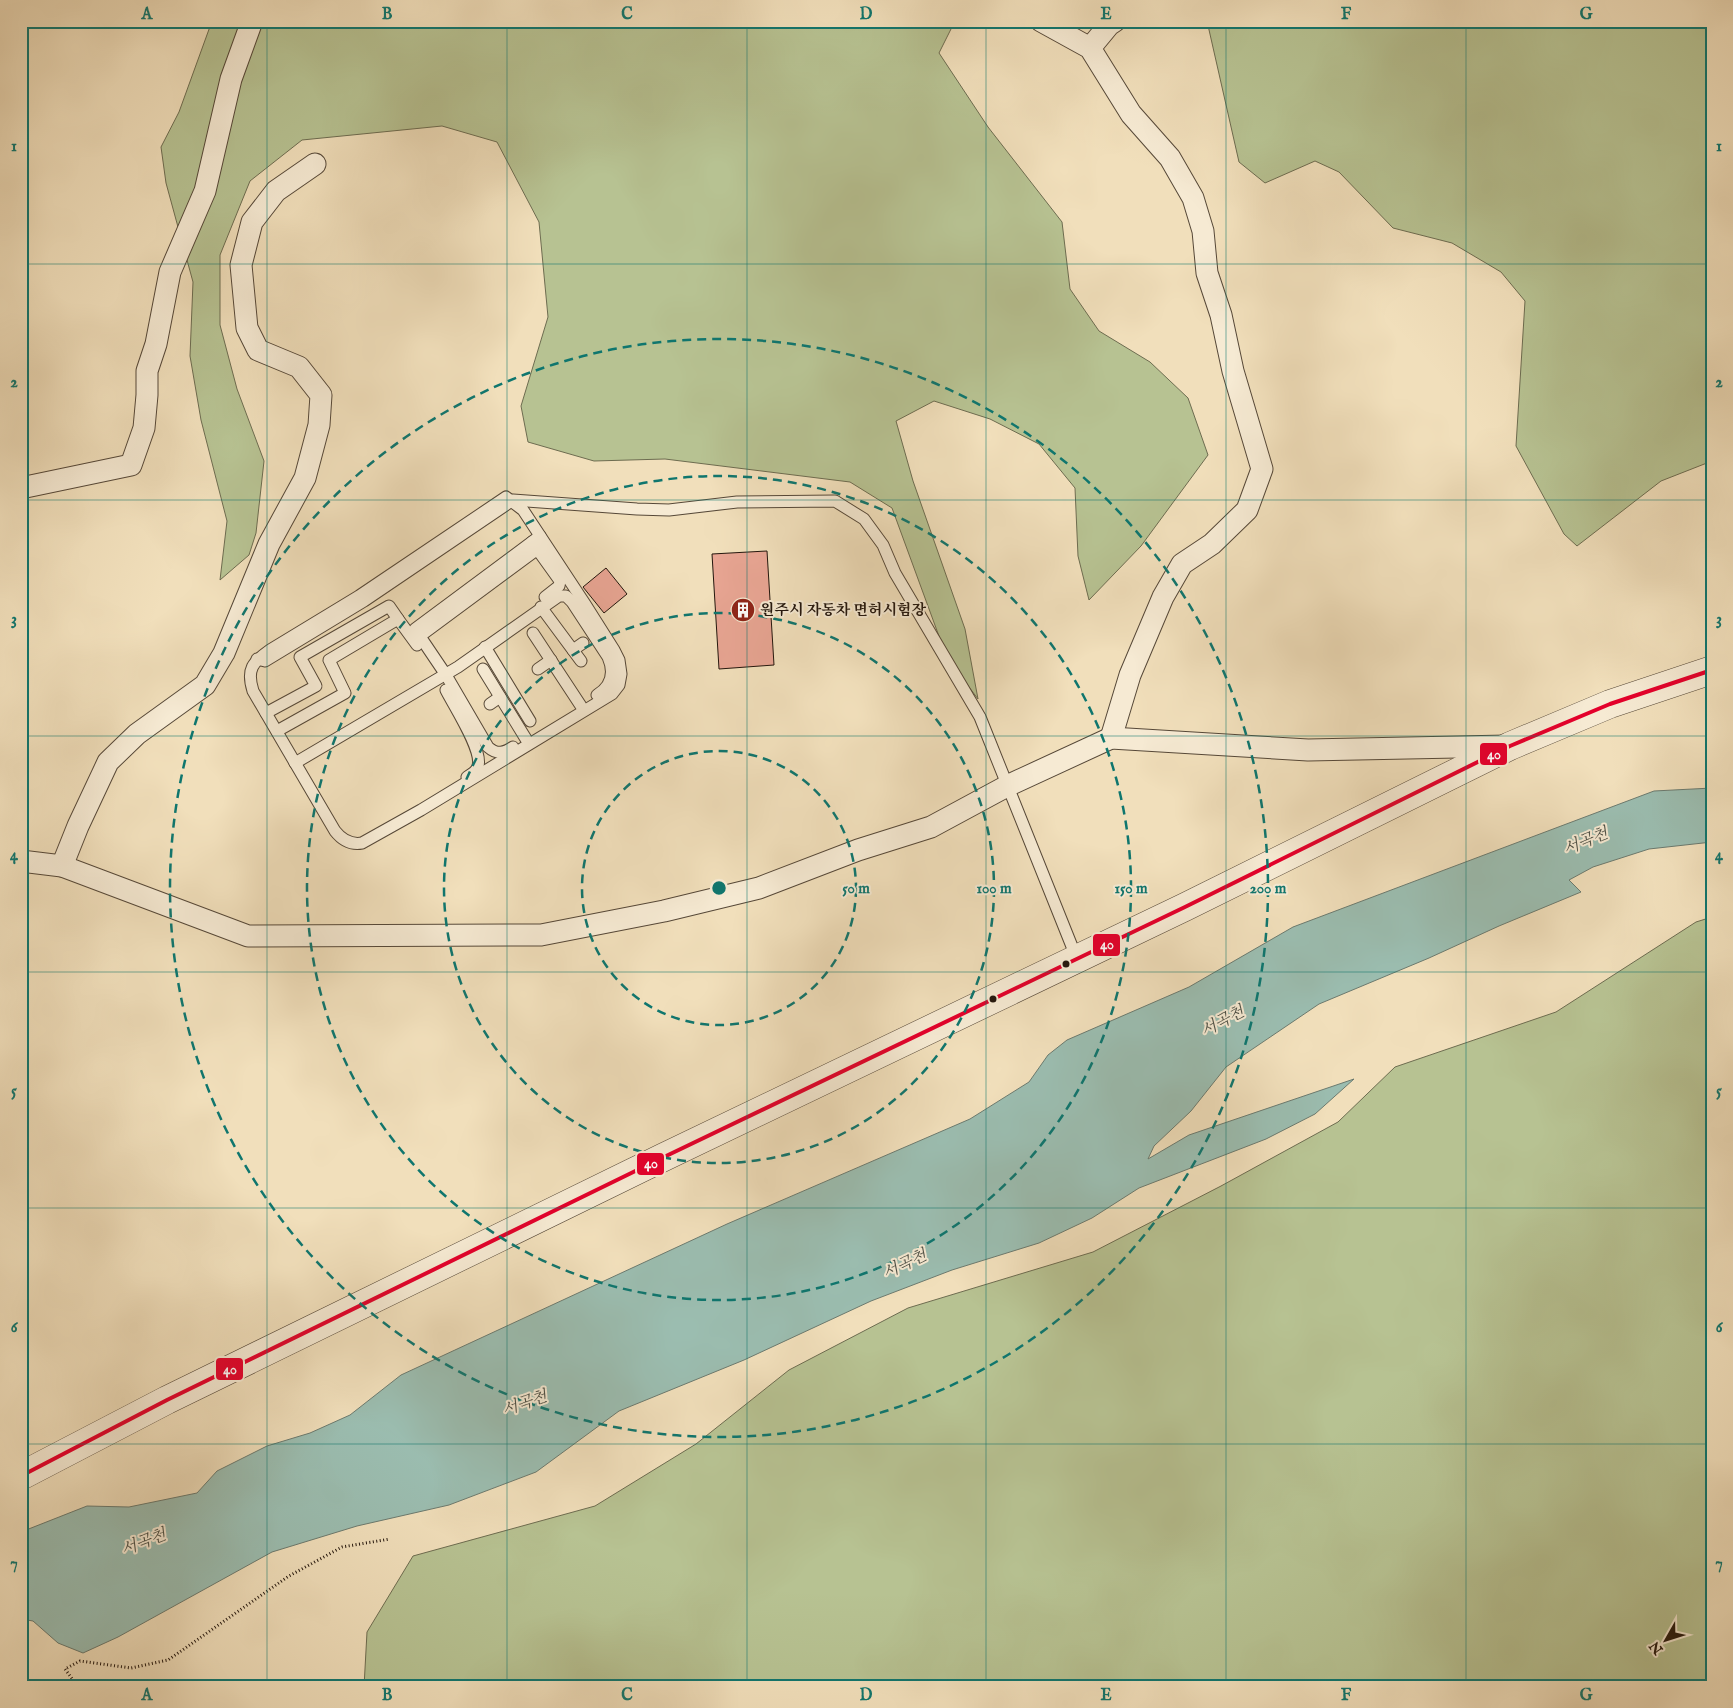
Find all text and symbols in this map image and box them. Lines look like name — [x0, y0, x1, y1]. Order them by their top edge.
text: A — [141, 5, 154, 25]
text: B — [382, 5, 393, 25]
text: C — [621, 5, 633, 25]
text: D — [860, 5, 873, 25]
text: E — [1100, 5, 1112, 25]
text: F — [1341, 5, 1352, 25]
text: G — [1580, 5, 1593, 25]
text: 1 — [11, 137, 17, 157]
text: 1 — [1716, 137, 1722, 157]
text: 2 — [10, 373, 18, 393]
text: 2 — [1715, 373, 1723, 393]
building icon: 원주시 자동차 면허시험장 — [730, 597, 756, 623]
place label: 원주시 자동차 면허시험장 — [760, 601, 926, 620]
text: 3 — [11, 610, 17, 630]
text: 3 — [1716, 610, 1722, 630]
line badge: 40 — [1479, 742, 1508, 766]
text: 40 — [1487, 746, 1501, 764]
water label: 서곡천 — [1561, 823, 1613, 860]
text: 4 — [10, 846, 19, 866]
text: 4 — [1715, 846, 1724, 866]
centre of rings — [710, 879, 728, 897]
text: 50 m — [842, 879, 870, 898]
text: 100 m — [976, 879, 1012, 898]
text: 150 m — [1114, 879, 1148, 898]
text: 200 m — [1250, 879, 1287, 898]
line badge: 40 — [1092, 933, 1121, 957]
text: 40 — [1100, 936, 1114, 954]
unlabelled marker — [1061, 959, 1071, 969]
unlabelled marker — [988, 994, 998, 1004]
water label: 서곡천 — [1198, 1002, 1250, 1042]
text: 5 — [11, 1082, 17, 1102]
text: 5 — [1716, 1082, 1722, 1102]
line badge: 40 — [636, 1152, 665, 1176]
text: 40 — [644, 1155, 658, 1173]
water label: 서곡천 — [880, 1245, 932, 1284]
text: 6 — [11, 1318, 19, 1338]
text: 6 — [1716, 1318, 1724, 1338]
line badge: 40 — [215, 1357, 244, 1381]
text: 40 — [223, 1361, 237, 1379]
water label: 서곡천 — [500, 1386, 552, 1421]
water label: 서곡천 — [119, 1525, 171, 1561]
text: 7 — [10, 1554, 18, 1574]
text: 7 — [1715, 1554, 1723, 1574]
north arrow — [1640, 1616, 1690, 1666]
text: N — [1646, 1637, 1668, 1659]
text: A — [141, 1686, 154, 1706]
text: B — [382, 1686, 393, 1706]
text: C — [621, 1686, 633, 1706]
text: D — [860, 1686, 873, 1706]
text: E — [1100, 1686, 1112, 1706]
text: F — [1341, 1686, 1352, 1706]
text: G — [1580, 1686, 1593, 1706]

